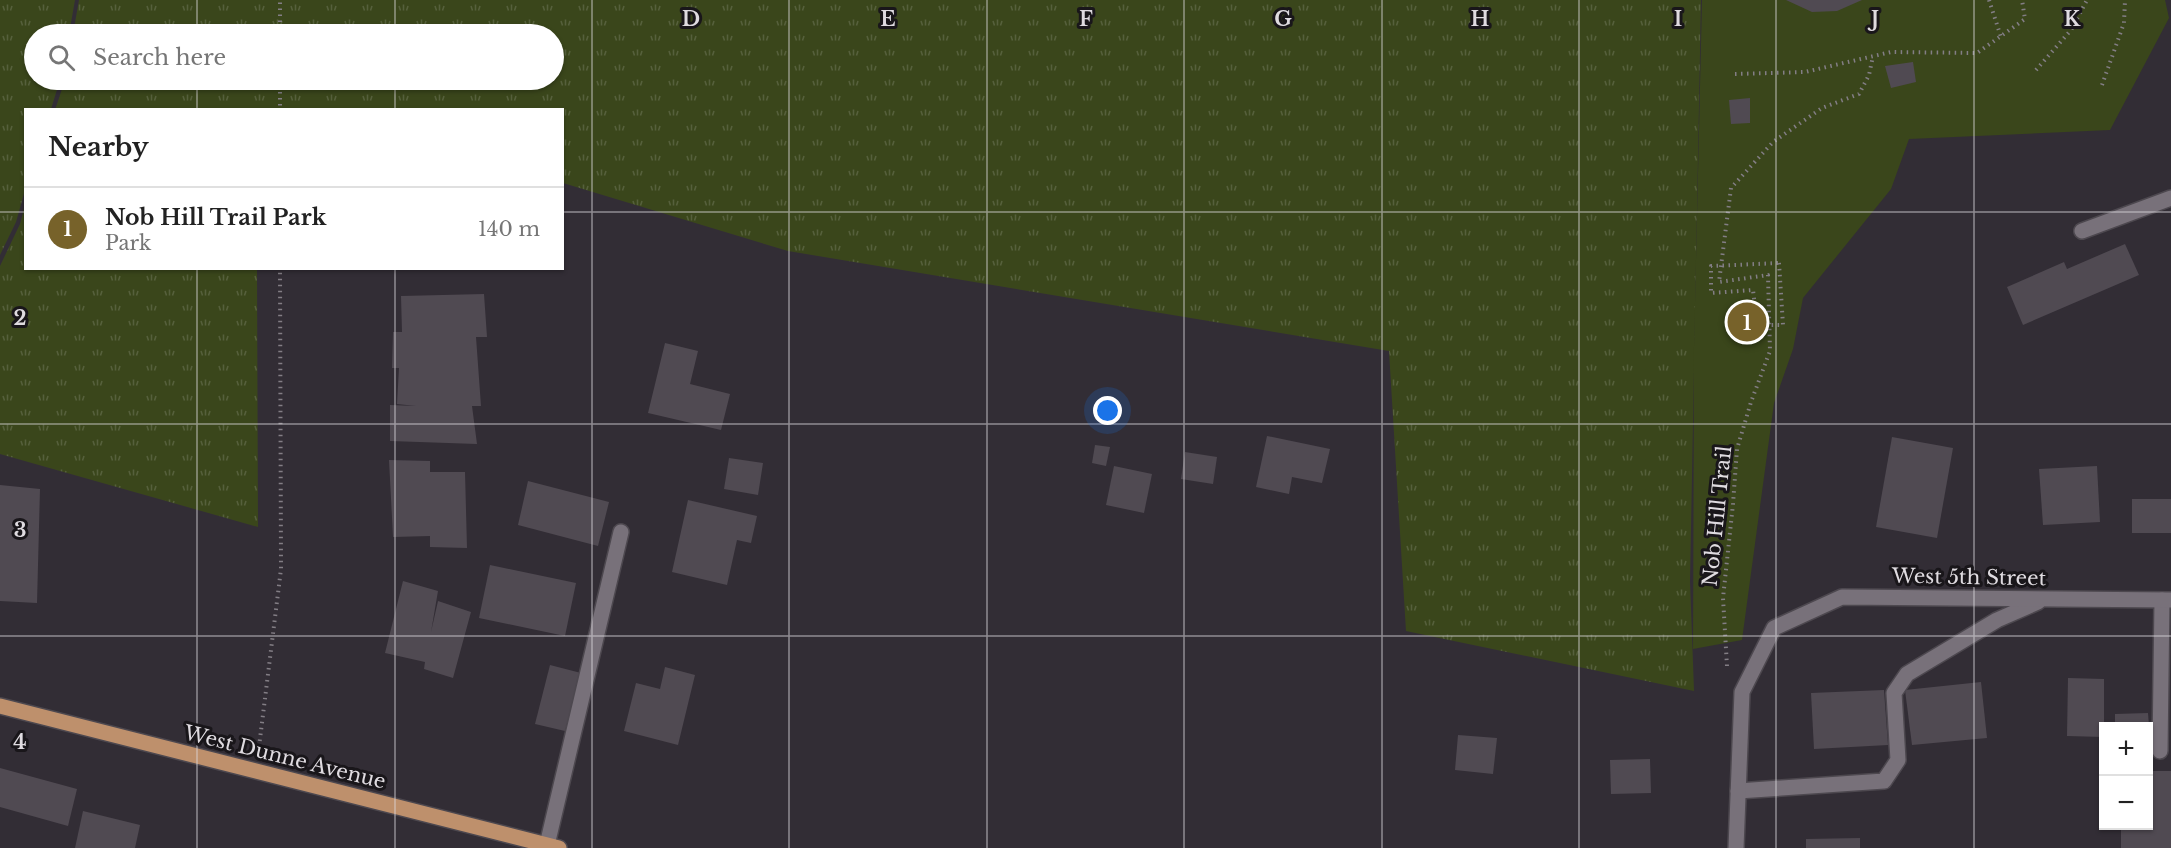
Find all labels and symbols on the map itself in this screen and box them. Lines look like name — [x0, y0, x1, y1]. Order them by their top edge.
text: D — [682, 7, 700, 31]
text: E — [880, 7, 896, 31]
text: F — [1079, 7, 1093, 31]
text: G — [1274, 7, 1292, 31]
text: H — [1471, 7, 1490, 31]
text: I — [1674, 7, 1682, 31]
text: J — [1867, 7, 1879, 31]
text: K — [2064, 7, 2081, 31]
pin: 1 — [1728, 300, 1766, 344]
text: 2 — [13, 306, 27, 330]
your location — [1093, 396, 1122, 425]
street label: Nob Hill Trail — [1698, 444, 1736, 588]
text: 3 — [14, 518, 26, 542]
street label: West 5th Street — [1891, 564, 2047, 590]
street label: West Dunne Avenue — [181, 720, 388, 794]
text: 4 — [13, 730, 27, 754]

